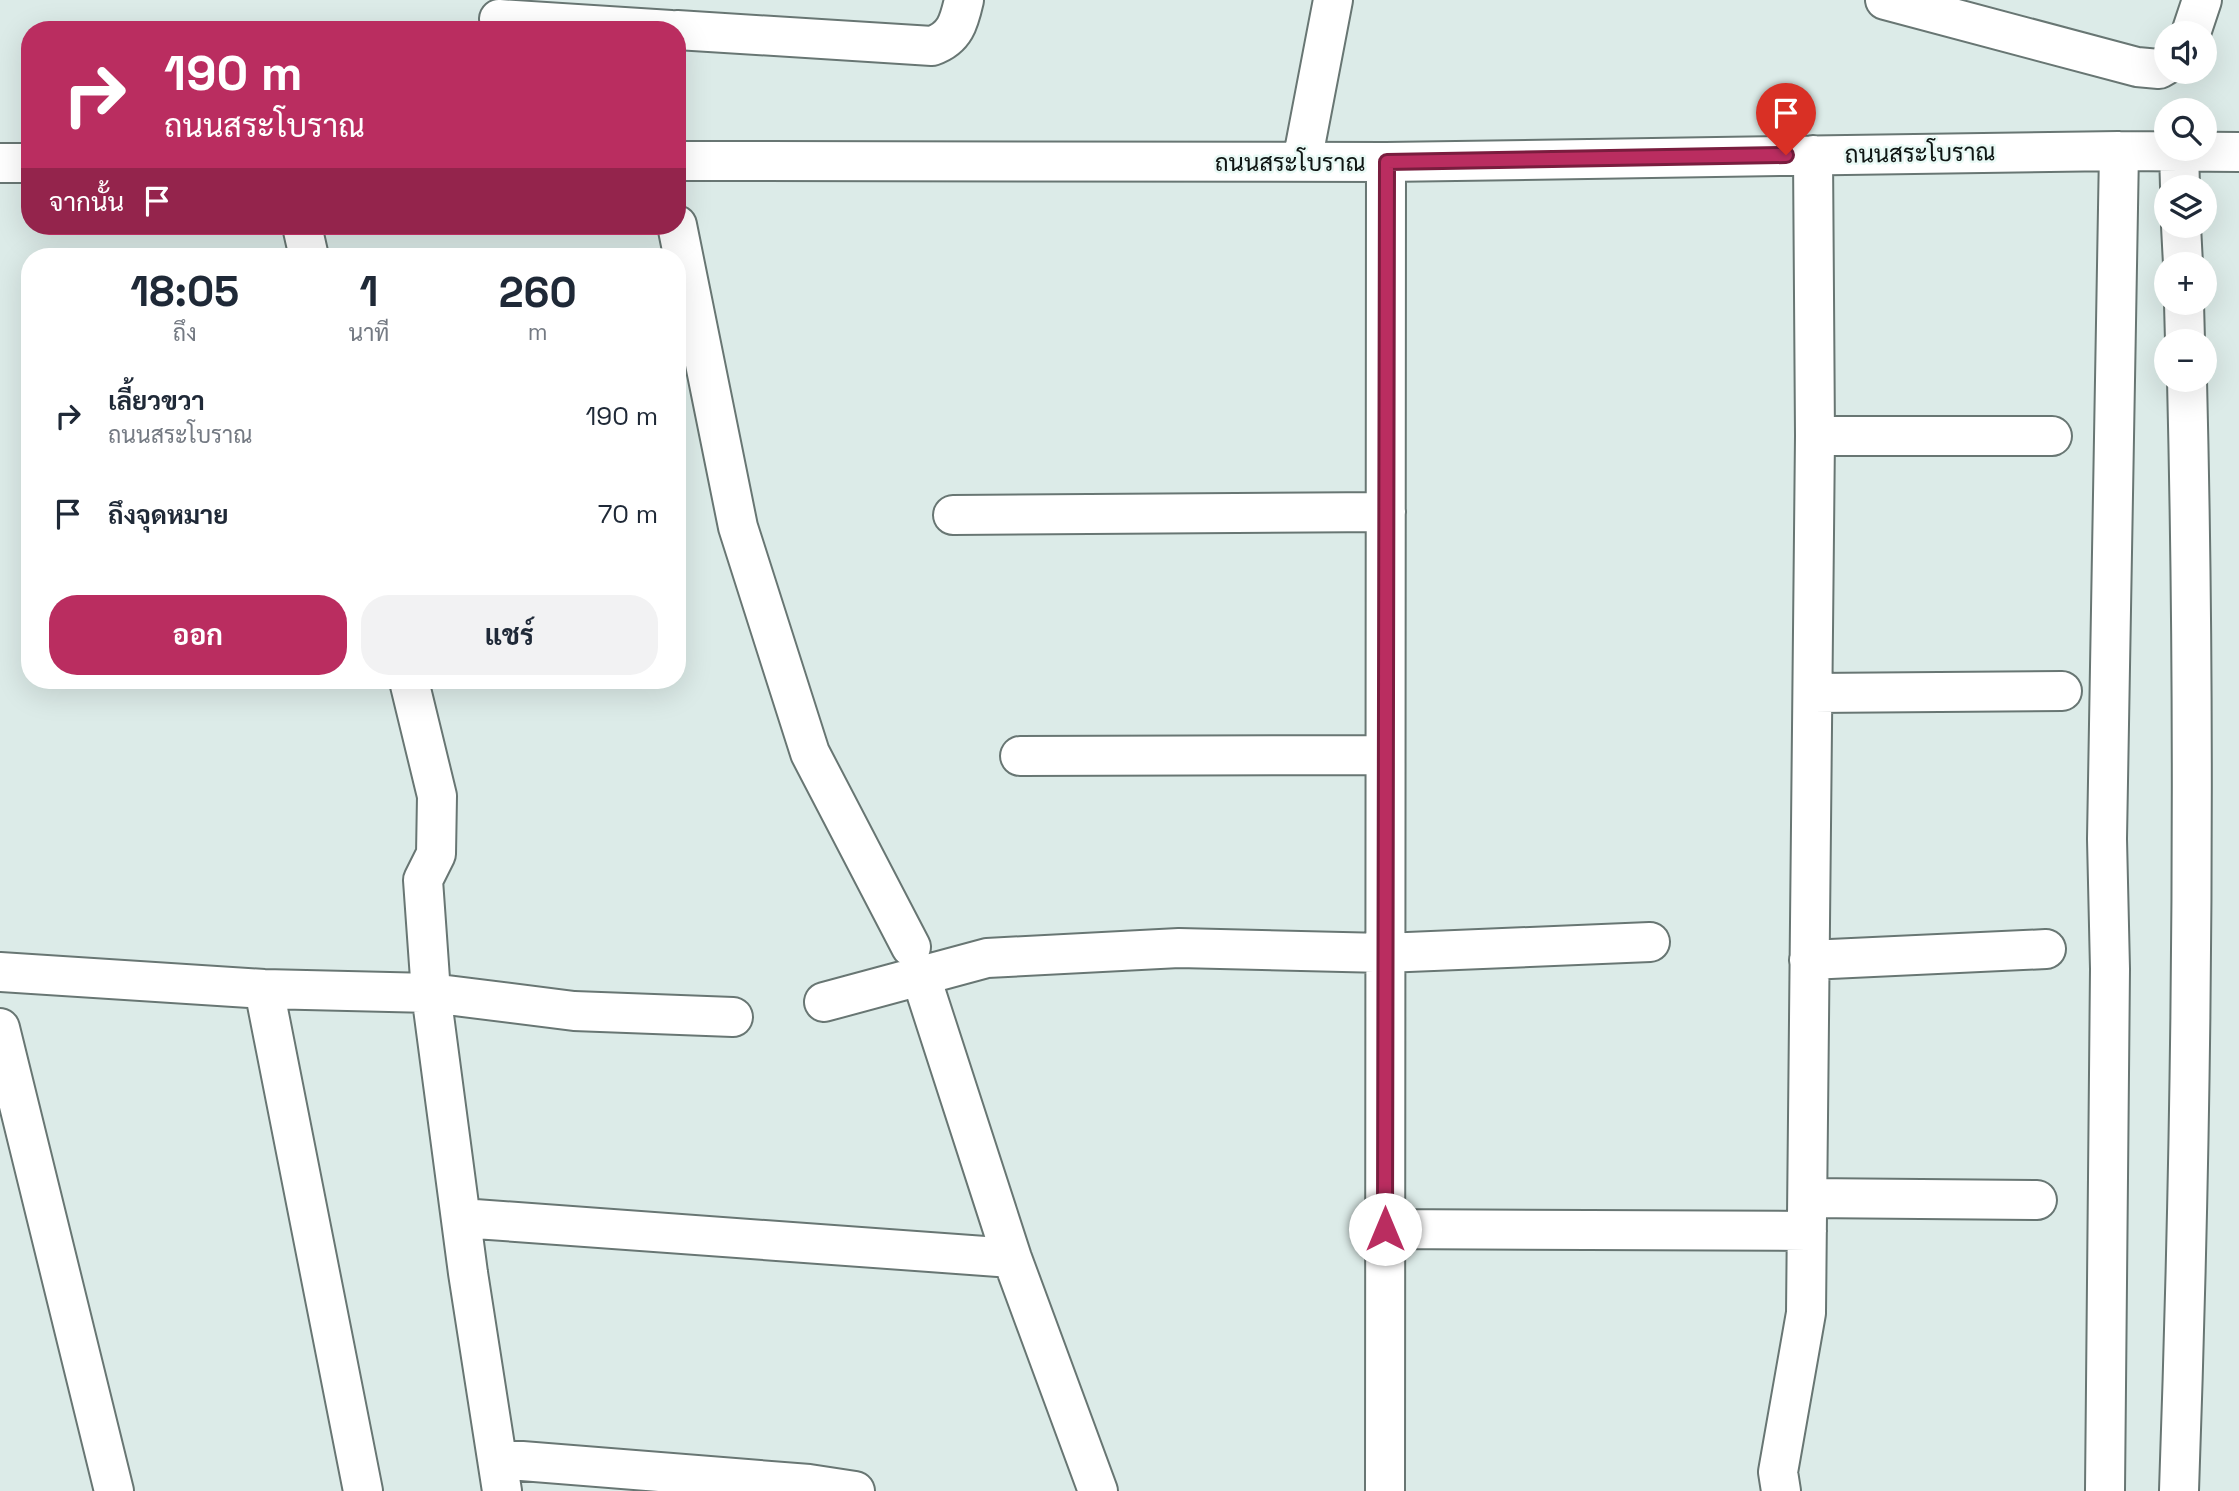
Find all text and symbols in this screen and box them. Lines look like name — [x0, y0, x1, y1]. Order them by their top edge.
map controls — [2154, 21, 2217, 392]
button: sound — [2154, 21, 2217, 84]
text: 190 m — [164, 42, 302, 104]
icon: right — [49, 49, 140, 140]
pin — [1756, 83, 1816, 155]
icon: arrive — [1767, 94, 1805, 132]
button: search — [2154, 98, 2217, 161]
text: ถนนสระโบราณ — [164, 106, 365, 146]
street label: ถนนสระโบราณ — [1844, 136, 1996, 170]
street label: ถนนสระโบราณ — [1215, 147, 1365, 178]
button: layers — [2154, 175, 2217, 238]
icon: arrive — [138, 182, 176, 220]
text: จากนั้น — [49, 185, 124, 219]
button: + — [2154, 252, 2217, 315]
text: 18:05 — [130, 265, 239, 318]
text: 1 — [360, 265, 378, 318]
text: 260 — [499, 266, 577, 319]
text: m — [528, 317, 548, 347]
text: ถึง — [173, 318, 197, 348]
text: นาที — [349, 318, 389, 348]
button: − — [2154, 329, 2217, 392]
text: เลี้ยวขวา — [108, 384, 205, 418]
icon: right — [49, 397, 87, 435]
text: 190 m — [586, 399, 658, 433]
text: ถนนสระโบราณ — [108, 420, 252, 450]
icon: arrive — [49, 495, 87, 533]
text: 70 m — [598, 497, 658, 531]
text: ถึงจุดหมาย — [108, 498, 229, 532]
button: ออก — [49, 595, 347, 675]
button: แชร์ — [361, 595, 658, 675]
position arrow — [1348, 1192, 1422, 1266]

